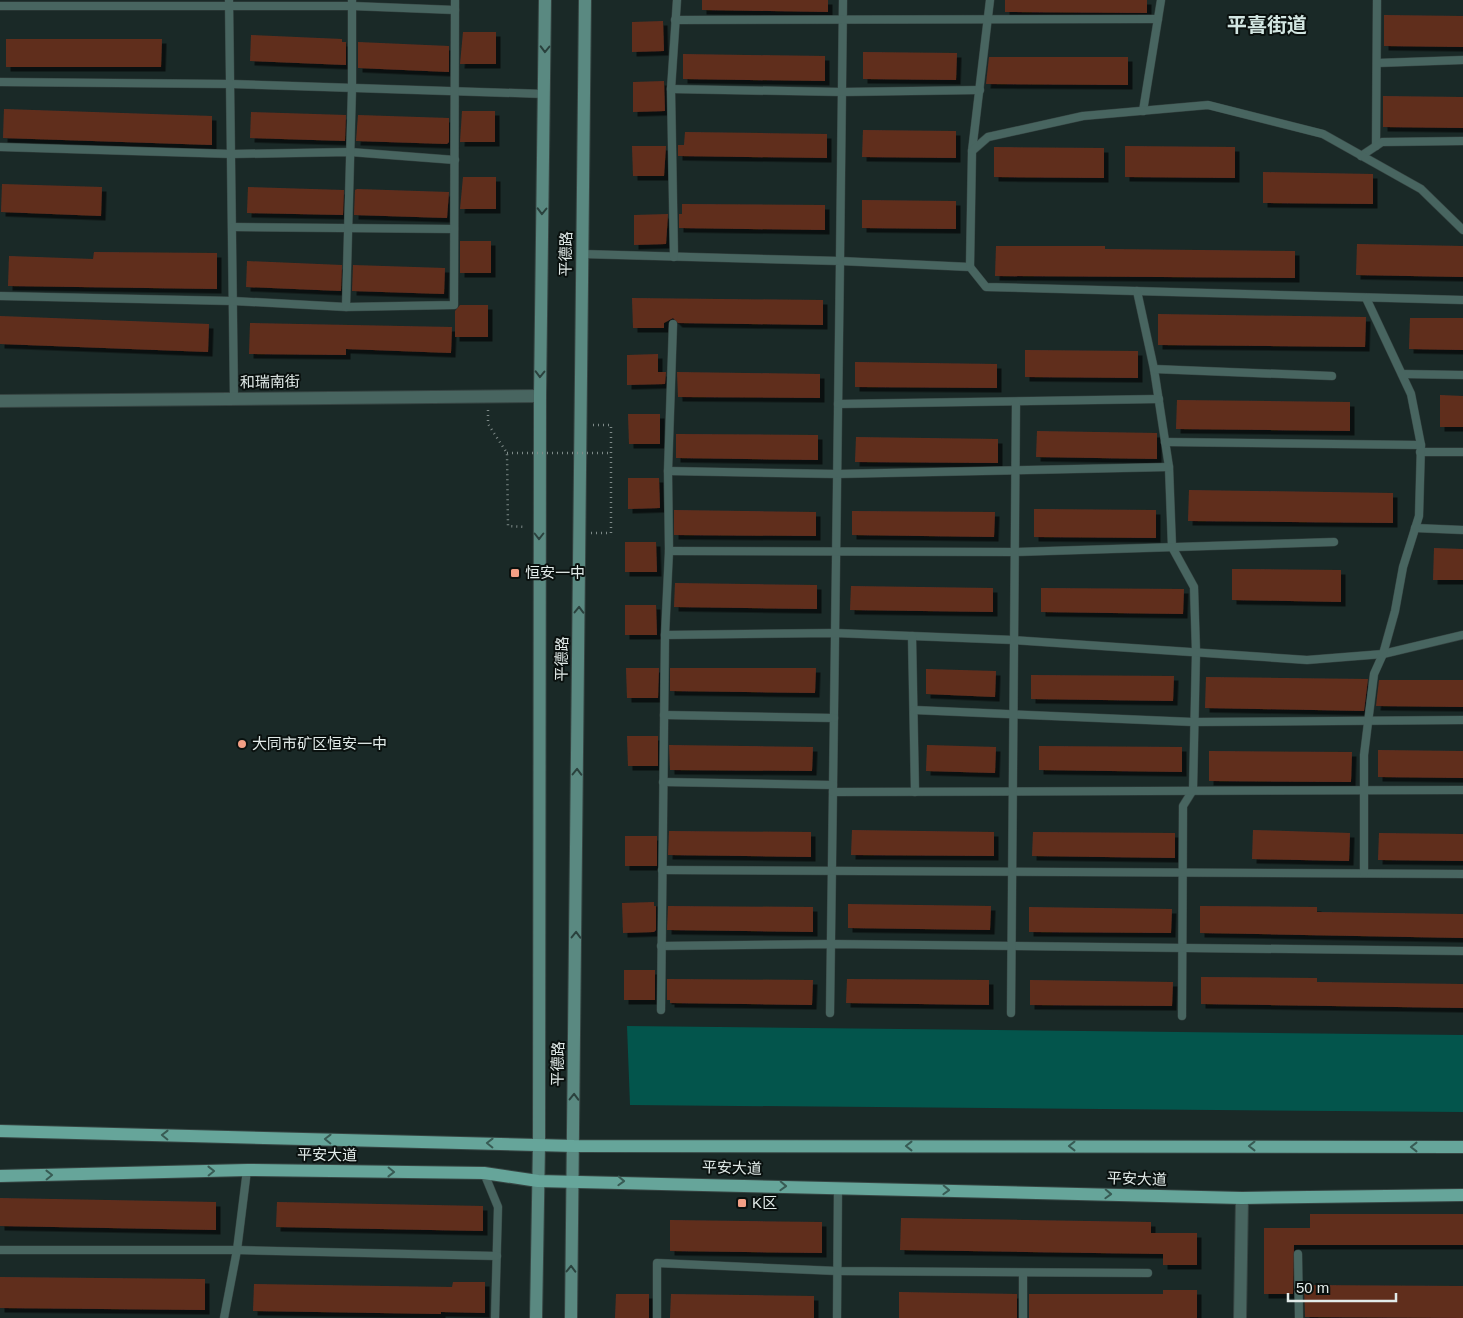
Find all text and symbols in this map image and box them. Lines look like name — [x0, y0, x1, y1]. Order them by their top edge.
district label: 平喜街道 — [1227, 14, 1307, 36]
one-way arrow — [539, 45, 550, 53]
one-way arrow — [537, 208, 547, 215]
street label: 平德路 — [557, 231, 574, 277]
one-way arrow — [535, 370, 545, 378]
street label: 和瑞南街 — [240, 372, 300, 391]
one-way arrow — [534, 532, 544, 540]
place label: 恒安一中 — [525, 564, 585, 581]
marker: 恒安一中 — [509, 567, 521, 579]
one-way arrow — [574, 606, 584, 614]
street label: 平德路 — [553, 636, 570, 682]
place label: 大同市矿区恒安一中 — [252, 735, 387, 752]
marker: 大同市矿区恒安一中 — [236, 738, 248, 750]
one-way arrow — [572, 768, 582, 776]
one-way arrow — [571, 931, 581, 938]
street label: 平德路 — [549, 1041, 566, 1087]
one-way arrow — [569, 1093, 579, 1101]
one-way arrow — [161, 1130, 169, 1140]
one-way arrow — [323, 1134, 331, 1144]
one-way arrow — [486, 1138, 494, 1148]
one-way arrow — [905, 1141, 913, 1151]
one-way arrow — [1068, 1141, 1076, 1151]
one-way arrow — [1248, 1141, 1256, 1151]
one-way arrow — [1410, 1142, 1418, 1152]
street label: 平安大道 — [297, 1145, 357, 1164]
street label: 平安大道 — [702, 1158, 762, 1177]
one-way arrow — [208, 1166, 215, 1176]
one-way arrow — [387, 1166, 395, 1177]
street label: 平安大道 — [1107, 1169, 1167, 1188]
one-way arrow — [45, 1170, 53, 1180]
one-way arrow — [618, 1176, 625, 1186]
one-way arrow — [780, 1180, 788, 1191]
one-way arrow — [942, 1185, 950, 1195]
one-way arrow — [1105, 1189, 1113, 1199]
place label: K区 — [752, 1194, 777, 1211]
marker: K区 — [736, 1197, 748, 1209]
one-way arrow — [566, 1265, 576, 1273]
scale bar — [1288, 1270, 1396, 1302]
text: 50 m — [1296, 1279, 1329, 1296]

